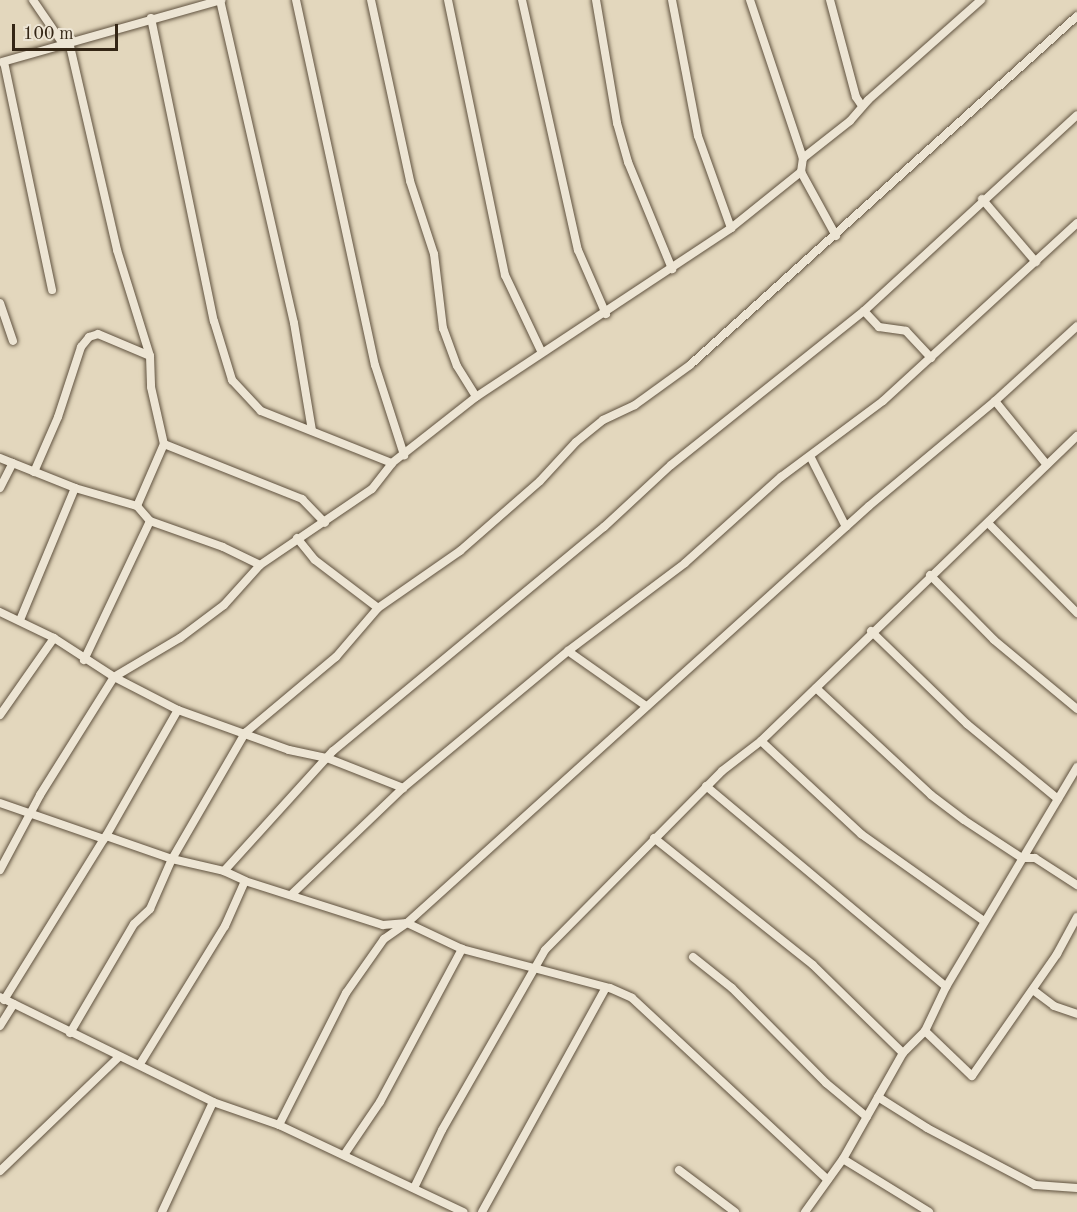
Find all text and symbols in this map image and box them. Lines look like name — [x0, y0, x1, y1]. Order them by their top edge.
scale bar — [15, 12, 122, 50]
text: 100 m — [23, 25, 74, 43]

